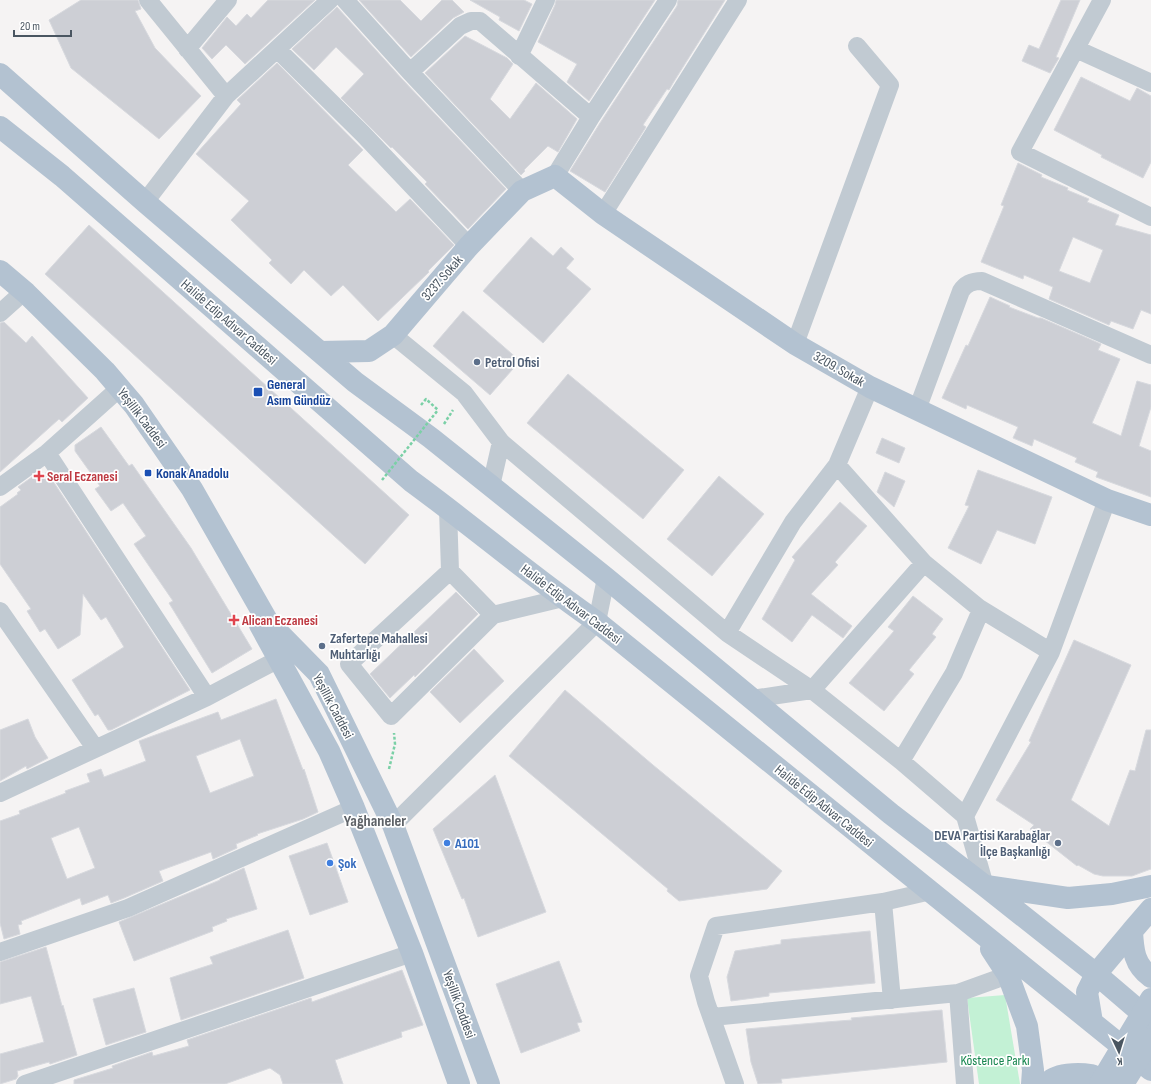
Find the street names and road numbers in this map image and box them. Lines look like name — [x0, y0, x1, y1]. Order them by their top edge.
street label: 3237. Sokak — [418, 251, 467, 304]
street label: Halide Edip Adıvar Caddesi — [177, 276, 281, 368]
street label: 3209. Sokak — [810, 348, 868, 391]
street label: Yeşillik Caddesi — [114, 385, 170, 451]
street label: Halide Edip Adıvar Caddesi — [517, 561, 625, 647]
street label: Yeşillik Caddesi — [309, 671, 357, 741]
street label: Halide Edip Adıvar Caddesi — [771, 761, 877, 851]
street label: Yeşillik Caddesi — [439, 968, 479, 1040]

